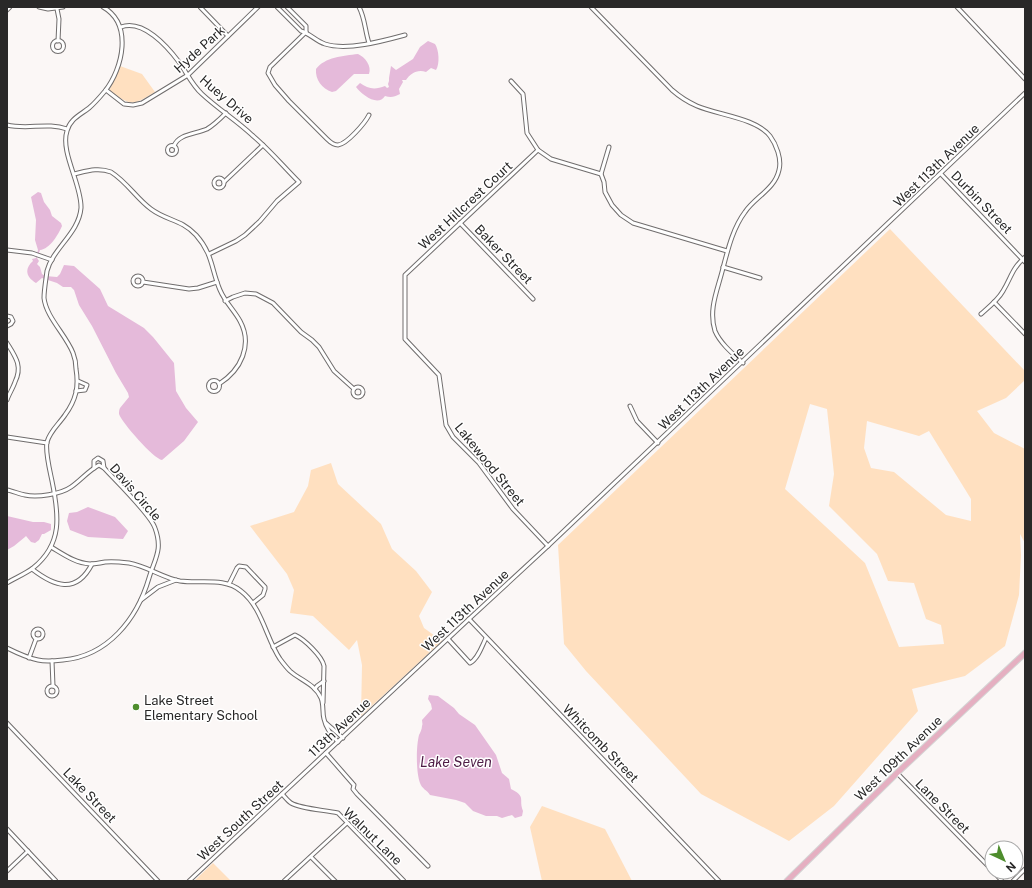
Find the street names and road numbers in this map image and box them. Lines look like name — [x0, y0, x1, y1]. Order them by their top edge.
street label: Hyde Park — [171, 23, 228, 76]
street label: Huey Drive — [197, 72, 256, 127]
street label: West 113th Avenue — [891, 121, 982, 210]
street label: West Hillcrest Court — [416, 158, 515, 253]
street label: Durbin Street — [948, 168, 1015, 237]
street label: Baker Street — [472, 222, 536, 287]
street label: West 113th Avenue — [656, 344, 747, 433]
street label: Lakewood Street — [452, 420, 528, 509]
street label: Davis Circle — [107, 461, 164, 524]
street label: West 113th Avenue — [419, 566, 512, 654]
street label: 113th Avenue — [305, 695, 373, 760]
street label: Whitcomb Street — [560, 701, 642, 785]
street label: West 109th Avenue — [852, 713, 945, 804]
street label: Lake Street — [60, 765, 119, 826]
street label: Lane Street — [912, 776, 973, 837]
street label: West South Street — [195, 777, 286, 864]
street label: Walnut Lane — [340, 805, 405, 868]

